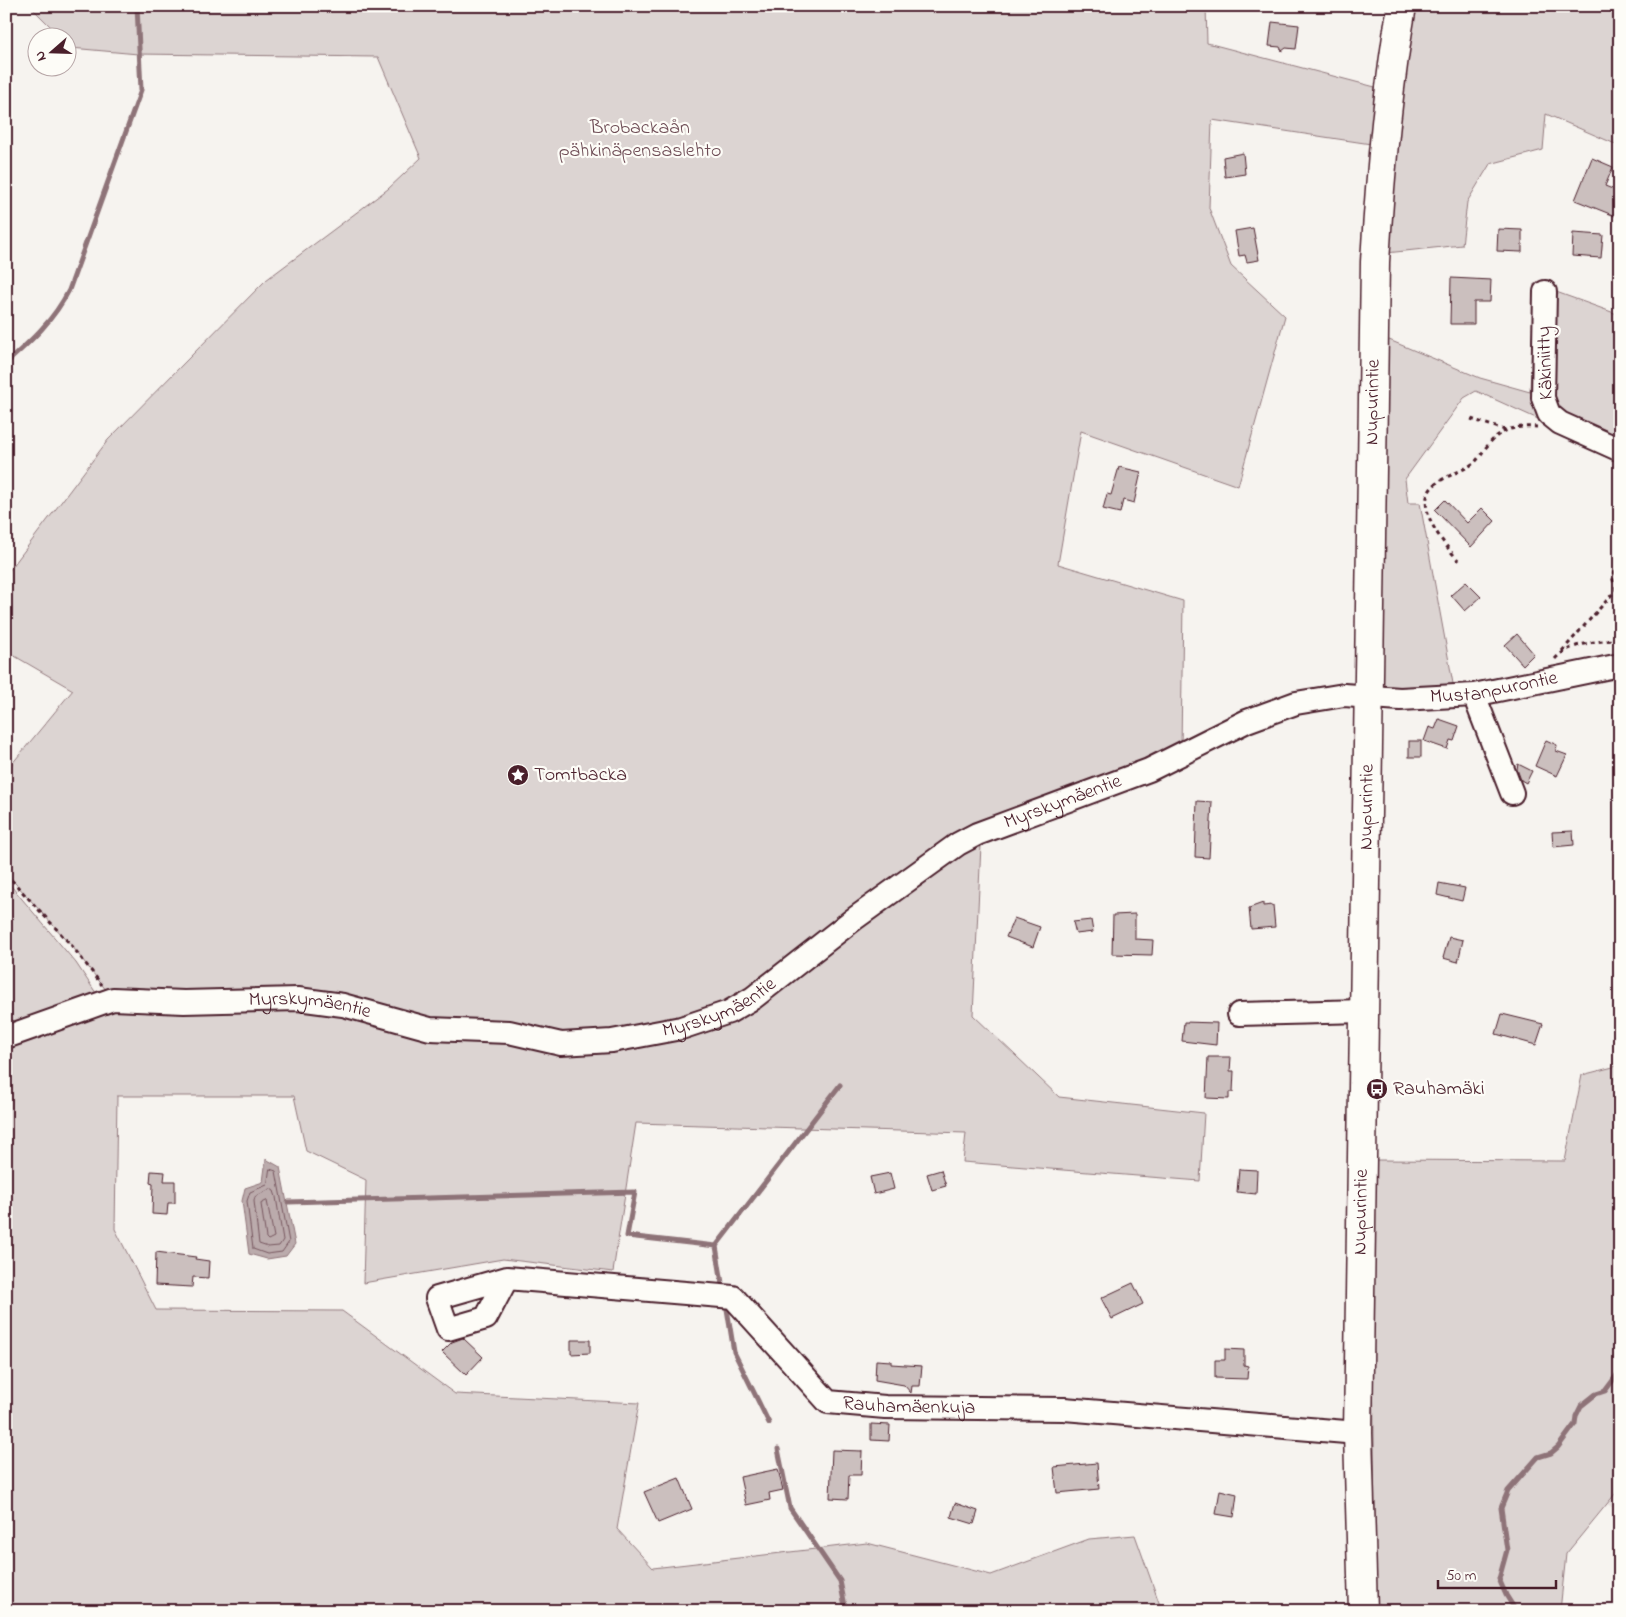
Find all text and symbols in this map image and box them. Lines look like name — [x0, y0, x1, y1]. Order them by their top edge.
north arrow — [28, 28, 78, 78]
text: N — [30, 48, 53, 64]
park label: Brobackaån pähkinäpensaslehto — [559, 114, 721, 166]
street label: Käkiniitty — [1530, 326, 1562, 400]
street label: Nupurintie — [1358, 359, 1388, 445]
street label: Mustanpurontie — [1429, 664, 1560, 712]
place label: Tomtbacka — [534, 761, 627, 790]
place icon: Tomtbacka — [506, 763, 530, 787]
street label: Nupurintie — [1352, 764, 1382, 850]
street label: Myrskymäentie — [1000, 767, 1126, 837]
street label: Myrskymäentie — [660, 970, 783, 1046]
street label: Myrskymäentie — [248, 985, 374, 1027]
place label: Rauhamäki — [1393, 1075, 1485, 1104]
bus stop icon: Rauhamäki — [1365, 1077, 1389, 1101]
street label: Nupurintie — [1346, 1169, 1376, 1255]
street label: Rauhamäenkuja — [841, 1389, 976, 1423]
scale bar — [1438, 1557, 1556, 1589]
text: 50 m — [1446, 1565, 1477, 1587]

